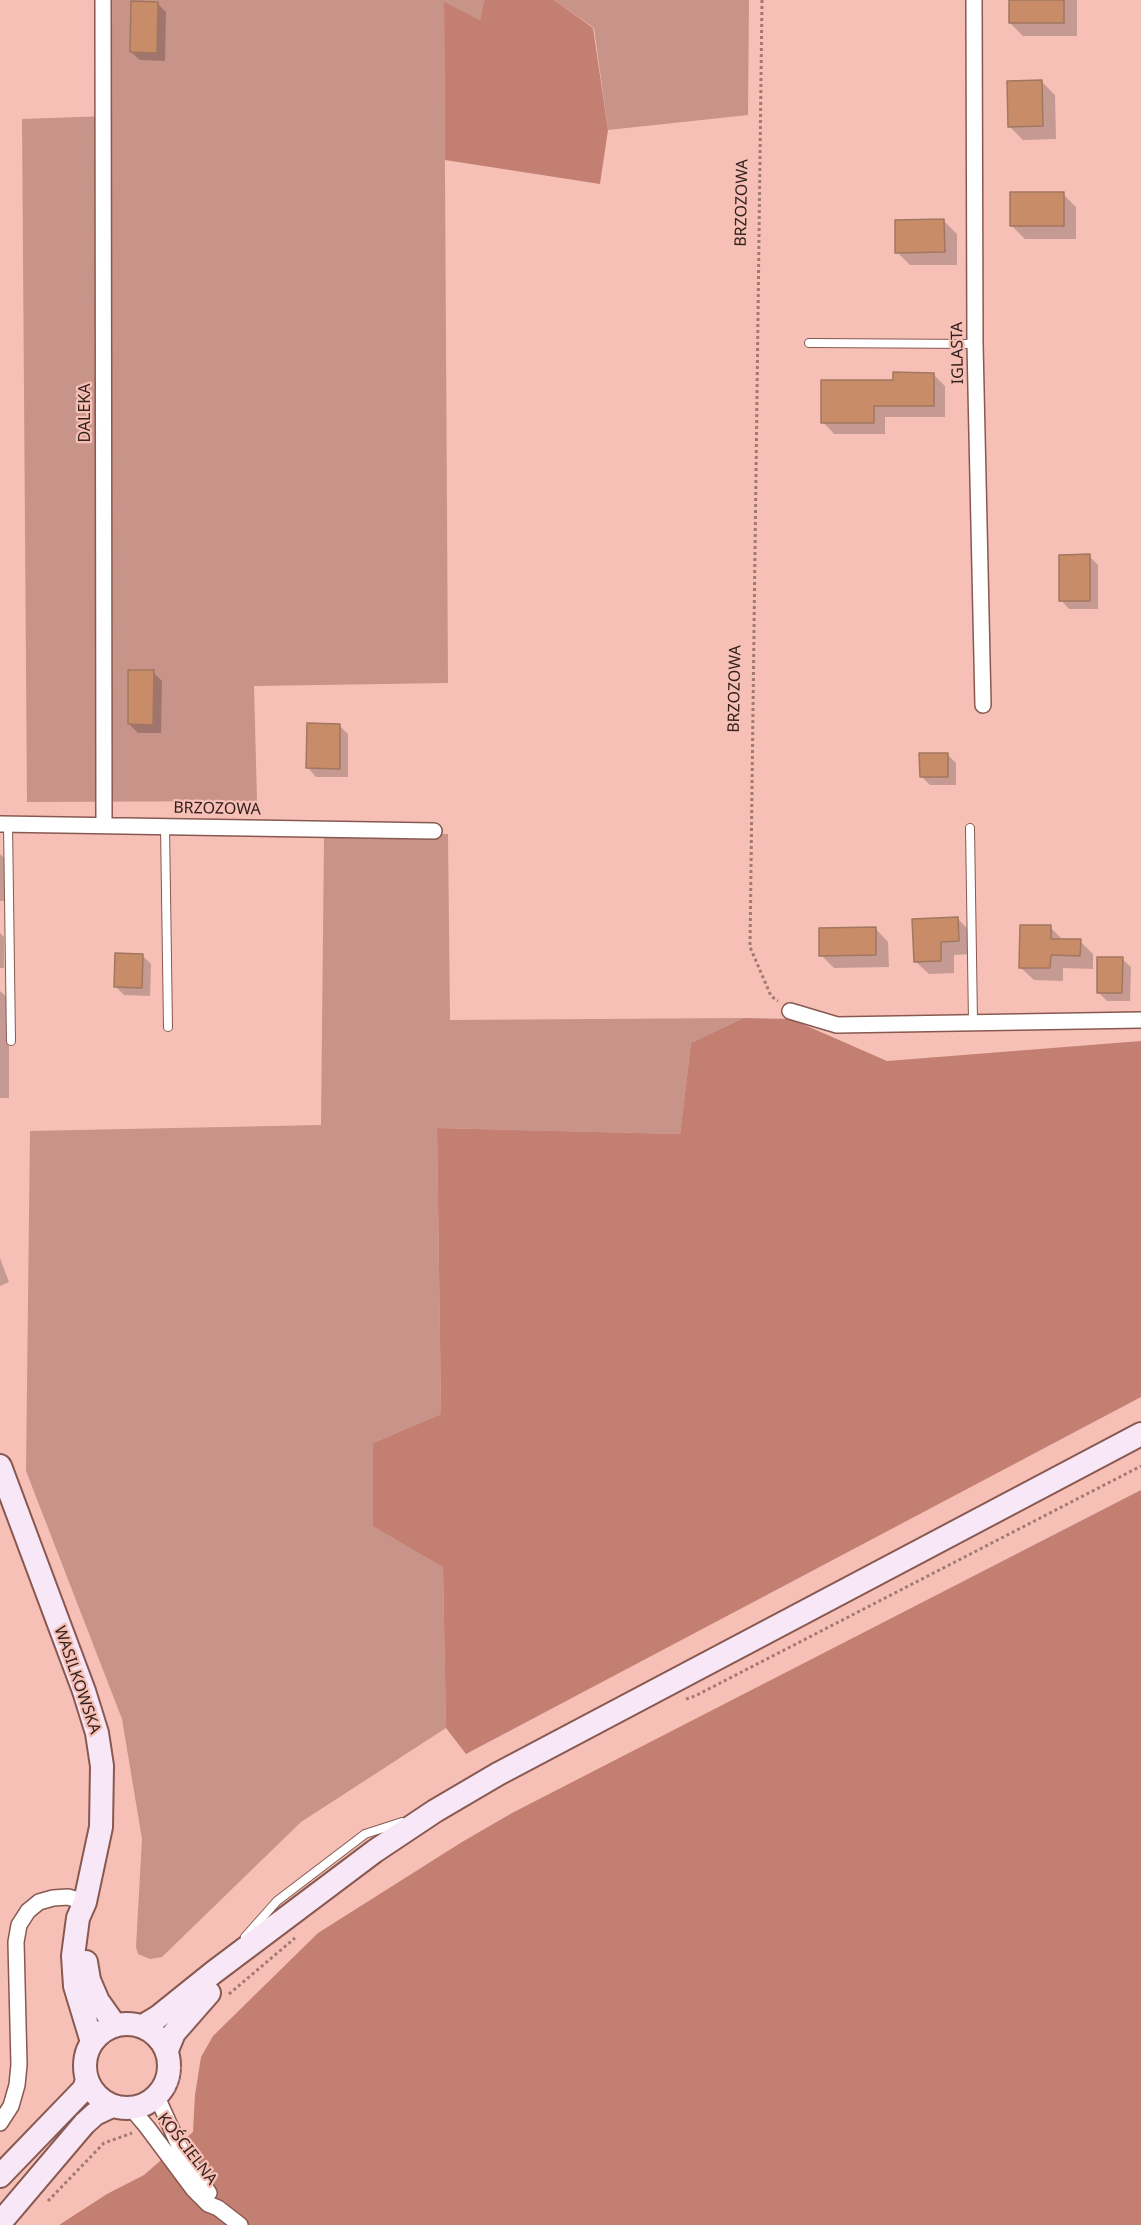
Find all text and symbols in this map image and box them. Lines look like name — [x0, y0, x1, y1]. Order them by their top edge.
street label: BRZOZOWA — [732, 159, 752, 247]
street label: IGLASTA — [948, 322, 968, 384]
street label: DALEKA — [75, 384, 95, 442]
street label: BRZOZOWA — [725, 645, 745, 733]
street label: BRZOZOWA — [173, 799, 261, 819]
street label: WASILKOWSKA — [50, 1624, 104, 1736]
street label: KOŚCIELNA — [153, 2109, 221, 2189]

